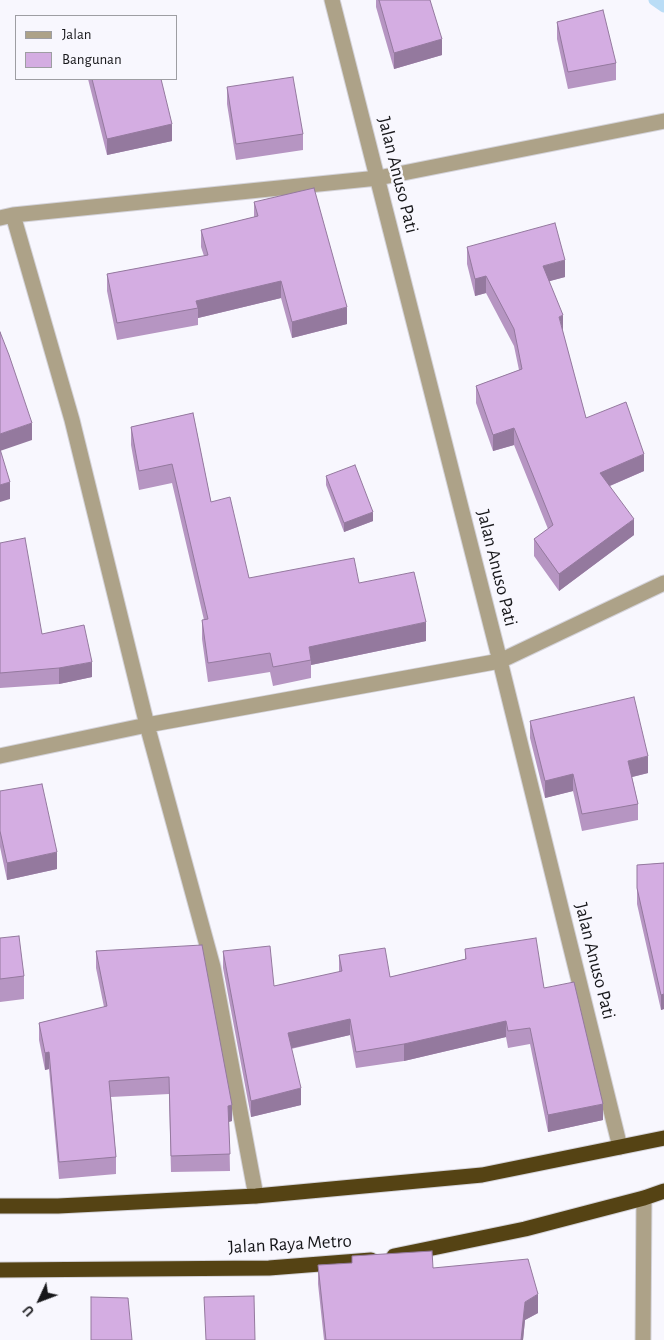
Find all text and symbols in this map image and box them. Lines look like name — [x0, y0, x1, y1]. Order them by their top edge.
legend — [15, 15, 178, 80]
text: Jalan — [62, 27, 92, 42]
text: Bangunan — [62, 52, 122, 67]
street label: Jalan Anuso Pati — [373, 114, 423, 236]
street label: Jalan Anuso Pati — [472, 507, 522, 629]
street label: Jalan Anuso Pati — [570, 900, 620, 1022]
street label: Jalan Raya Metro — [228, 1229, 352, 1259]
north arrow — [15, 1275, 65, 1325]
text: U — [21, 1302, 37, 1318]

